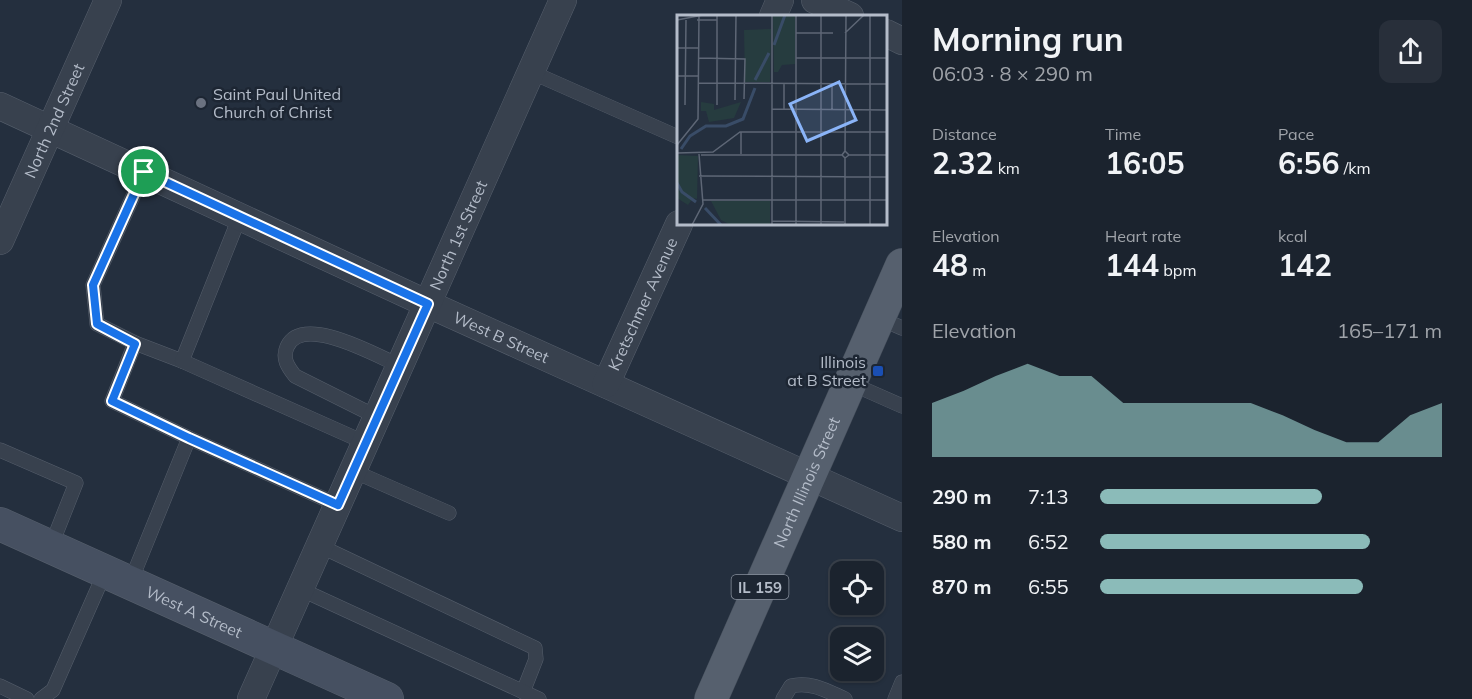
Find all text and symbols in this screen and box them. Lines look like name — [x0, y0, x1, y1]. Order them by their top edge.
inset map — [677, 15, 887, 225]
text: Morning run — [932, 18, 1124, 59]
button: share — [1379, 20, 1442, 83]
street label: North 2nd Street — [20, 60, 89, 181]
text: 06:03 · 8 × 290 m — [932, 61, 1093, 86]
place label: Saint Paul United Church of Christ — [213, 84, 341, 122]
marker: Saint Paul United Church of Christ — [194, 96, 208, 110]
text: Distance — [932, 124, 997, 144]
text: Time — [1105, 124, 1141, 144]
text: Pace — [1278, 124, 1314, 144]
text: 2.32 — [932, 144, 993, 182]
text: 16:05 — [1105, 144, 1184, 182]
text: 6:56 — [1278, 144, 1339, 182]
pin — [118, 146, 169, 197]
icon: arrive — [127, 155, 160, 188]
text: km — [993, 158, 1020, 178]
text: /km — [1339, 158, 1370, 178]
street label: North 1st Street — [425, 177, 491, 293]
text: Elevation — [932, 226, 1000, 246]
text: Heart rate — [1105, 226, 1181, 246]
text: kcal — [1278, 226, 1307, 246]
street label: Kretschmer Avenue — [604, 234, 682, 374]
text: 48 — [932, 246, 968, 284]
text: 144 — [1105, 246, 1159, 284]
text: 142 — [1278, 246, 1332, 284]
text: m — [968, 260, 986, 280]
text: bpm — [1159, 260, 1196, 280]
street label: West B Street — [450, 307, 553, 367]
text: Elevation — [932, 318, 1017, 343]
text: 165–171 m — [1337, 318, 1442, 343]
place label: Illinois at B Street — [787, 352, 866, 390]
marker: Illinois at B Street — [871, 364, 885, 378]
street label: North Illinois Street — [769, 413, 844, 551]
text: 290 m — [932, 484, 991, 509]
text: 7:13 — [1028, 484, 1069, 509]
text: 580 m — [932, 529, 991, 554]
text: 6:52 — [1028, 529, 1069, 554]
map controls — [830, 561, 884, 681]
button: locate — [830, 561, 884, 615]
text: 870 m — [932, 574, 991, 599]
text: 6:55 — [1028, 574, 1069, 599]
road number: IL 159 — [732, 575, 789, 599]
street label: West A Street — [143, 581, 246, 642]
button: layers — [830, 627, 884, 681]

